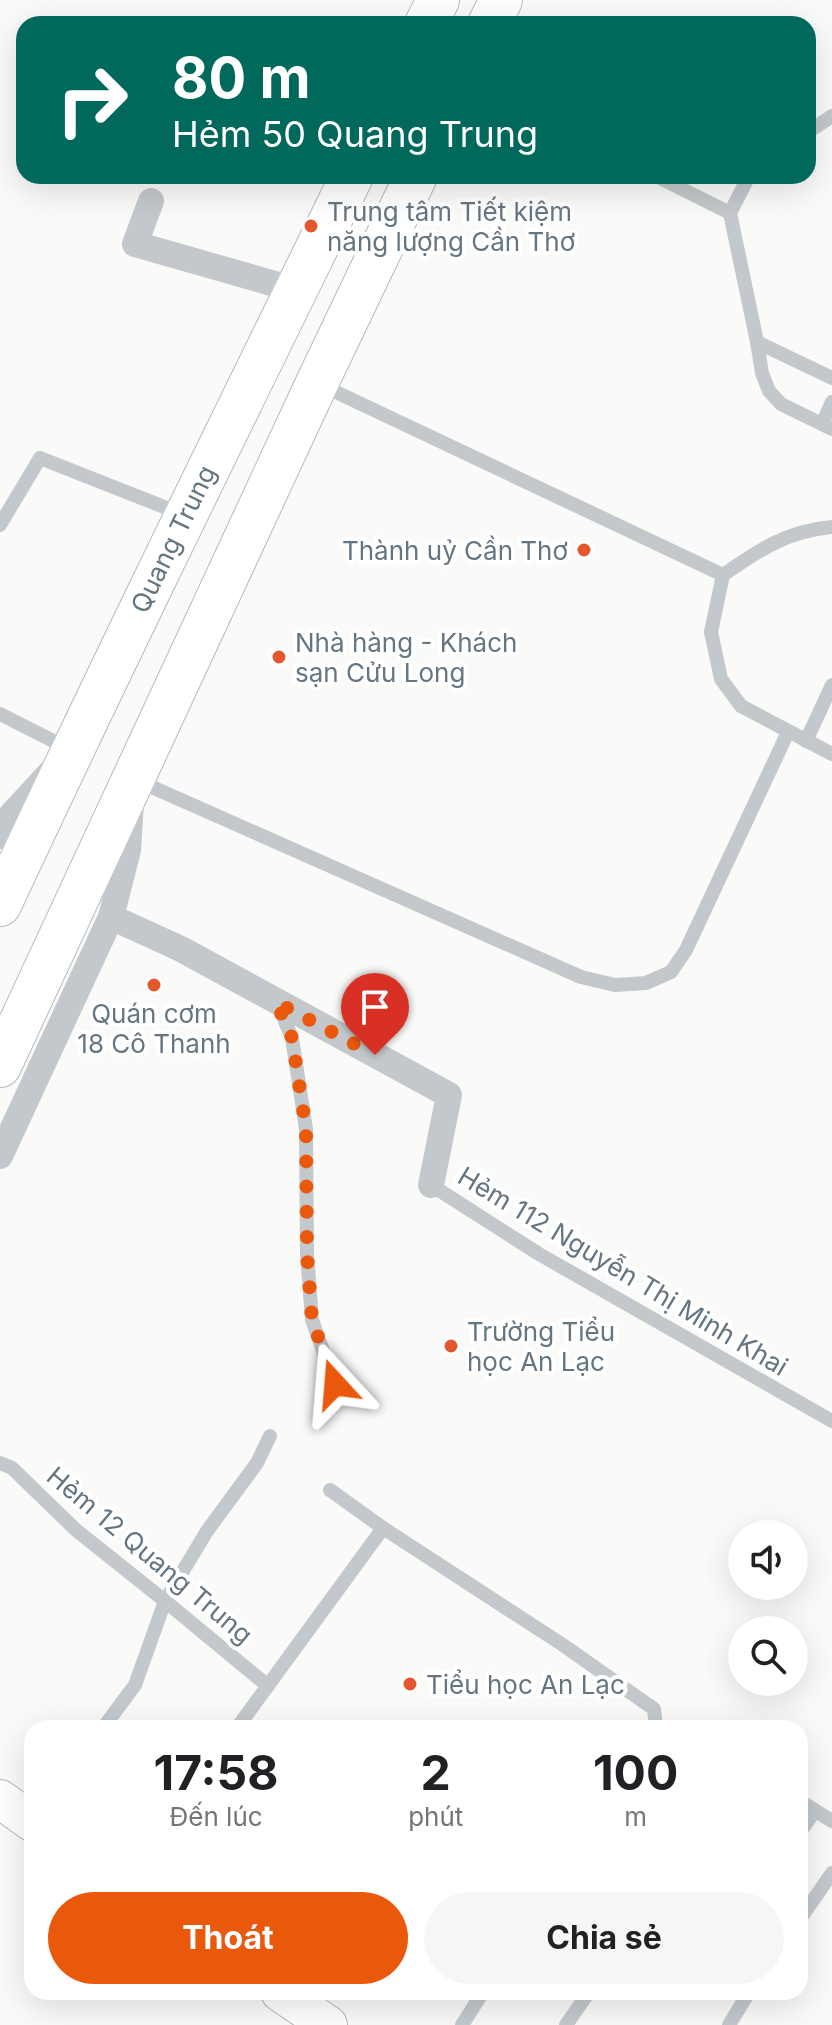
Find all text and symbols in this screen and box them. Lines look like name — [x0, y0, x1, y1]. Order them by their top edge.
text: 80 m — [172, 44, 311, 112]
icon: right — [40, 48, 144, 152]
text: Hẻm 50 Quang Trung — [172, 112, 538, 156]
place label: Trung tâm Tiết kiệm năng lượng Cần Thơ — [327, 196, 575, 257]
marker: Trung tâm Tiết kiệm năng lượng Cần Thơ — [302, 217, 320, 235]
street label: Quang Trung — [124, 460, 222, 618]
place label: Thành uỷ Cần Thơ — [342, 535, 568, 566]
marker: Thành uỷ Cần Thơ — [575, 541, 593, 559]
place label: Nhà hàng - Khách sạn Cửu Long — [295, 627, 517, 688]
marker: Nhà hàng - Khách sạn Cửu Long — [270, 648, 288, 666]
pin — [341, 973, 409, 1055]
marker: Quán cơm 18 Cô Thanh — [145, 976, 163, 994]
icon: arrive — [353, 985, 397, 1029]
place label: Quán cơm 18 Cô Thanh — [77, 998, 231, 1059]
street label: Hẻm 112 Nguyễn Thị Minh Khai — [453, 1160, 793, 1382]
place label: Trường Tiểu học An Lạc — [467, 1316, 615, 1377]
marker: Trường Tiểu học An Lạc — [442, 1337, 460, 1355]
position arrow — [293, 1342, 377, 1426]
street label: Hẻm 12 Quang Trung — [41, 1460, 259, 1650]
map controls — [728, 1520, 808, 1696]
button: sound — [728, 1520, 808, 1600]
button: search — [728, 1616, 808, 1696]
place label: Tiểu học An Lạc — [426, 1669, 625, 1700]
marker: Tiểu học An Lạc — [401, 1675, 419, 1693]
text: 17:58 — [154, 1743, 279, 1802]
text: 2 — [421, 1743, 451, 1802]
text: 100 — [593, 1743, 678, 1802]
text: Đến lúc — [170, 1801, 263, 1832]
text: phút — [408, 1801, 463, 1832]
text: m — [624, 1801, 647, 1832]
button: Thoát — [48, 1892, 408, 1984]
button: Chia sẻ — [424, 1892, 784, 1984]

